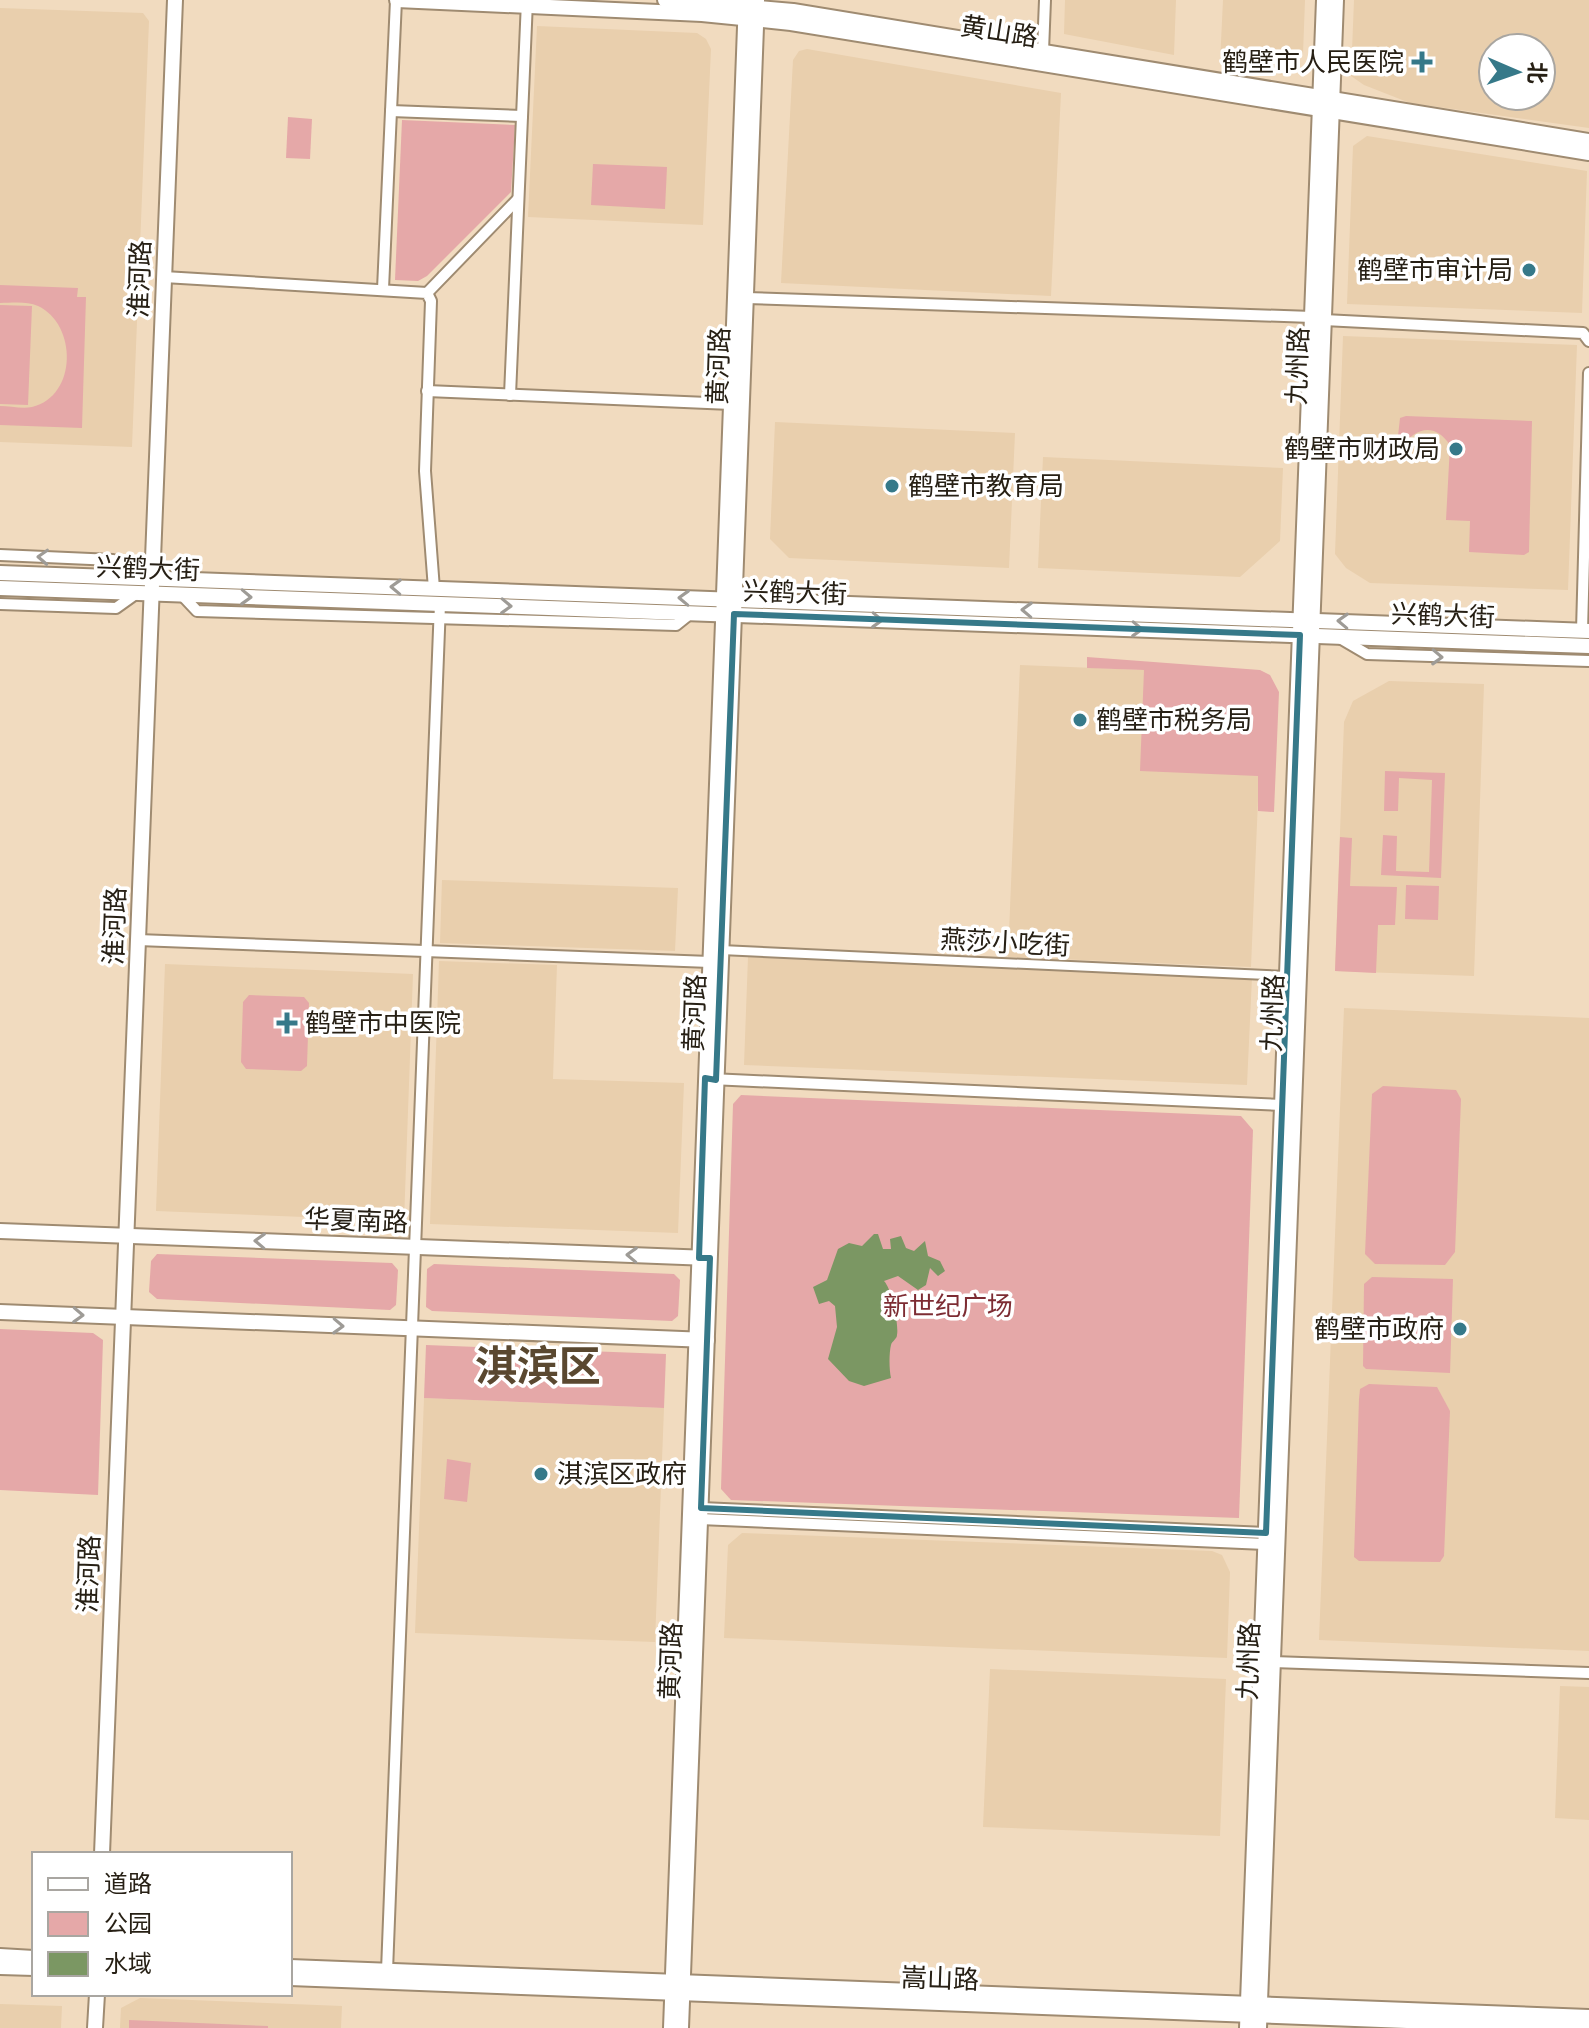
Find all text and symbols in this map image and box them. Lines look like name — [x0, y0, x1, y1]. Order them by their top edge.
street label: 黄山路 — [958, 8, 1040, 56]
north arrow — [1477, 32, 1557, 112]
place label: 鹤壁市人民医院 — [1222, 44, 1404, 81]
marker: 鹤壁市人民医院 — [1411, 51, 1433, 73]
text: 北 — [1520, 61, 1552, 84]
street label: 淮河路 — [120, 239, 160, 319]
place label: 鹤壁市审计局 — [1357, 252, 1513, 289]
marker: 鹤壁市审计局 — [1520, 261, 1538, 279]
street label: 黄河路 — [699, 326, 739, 406]
street label: 九州路 — [1278, 326, 1318, 406]
place label: 鹤壁市财政局 — [1284, 431, 1440, 468]
marker: 鹤壁市财政局 — [1447, 440, 1465, 458]
place label: 鹤壁市教育局 — [908, 468, 1064, 505]
marker: 鹤壁市教育局 — [883, 477, 901, 495]
one-way arrow — [36, 548, 49, 565]
street label: 兴鹤大街 — [95, 549, 201, 589]
street label: 兴鹤大街 — [742, 573, 848, 613]
one-way arrow — [389, 579, 402, 596]
one-way arrow — [240, 588, 253, 605]
one-way arrow — [677, 589, 690, 606]
street label: 兴鹤大街 — [1390, 596, 1496, 636]
one-way arrow — [500, 598, 513, 615]
one-way arrow — [1020, 602, 1033, 619]
one-way arrow — [871, 611, 884, 628]
one-way arrow — [1336, 613, 1349, 630]
one-way arrow — [1131, 620, 1144, 637]
one-way arrow — [1431, 648, 1444, 665]
place label: 鹤壁市税务局 — [1096, 702, 1252, 739]
marker: 鹤壁市税务局 — [1071, 711, 1089, 729]
street label: 淮河路 — [95, 886, 135, 966]
street label: 燕莎小吃街 — [939, 921, 1071, 965]
street label: 黄河路 — [675, 973, 715, 1053]
street label: 九州路 — [1253, 973, 1293, 1053]
place label: 鹤壁市中医院 — [305, 1005, 461, 1042]
marker: 鹤壁市中医院 — [276, 1012, 298, 1034]
street label: 华夏南路 — [303, 1201, 409, 1241]
one-way arrow — [253, 1233, 266, 1250]
one-way arrow — [625, 1247, 638, 1264]
park label: 新世纪广场 — [883, 1288, 1013, 1325]
one-way arrow — [72, 1307, 85, 1324]
place label: 鹤壁市政府 — [1314, 1311, 1444, 1348]
one-way arrow — [332, 1317, 345, 1334]
marker: 鹤壁市政府 — [1451, 1320, 1469, 1338]
district label: 淇滨区 — [475, 1338, 601, 1398]
place label: 淇滨区政府 — [557, 1456, 687, 1493]
marker: 淇滨区政府 — [532, 1465, 550, 1483]
street label: 淮河路 — [69, 1534, 109, 1614]
street label: 黄河路 — [651, 1621, 691, 1701]
street label: 九州路 — [1229, 1621, 1269, 1701]
legend — [32, 1852, 292, 1996]
text: 道路 — [104, 1867, 152, 1902]
text: 公园 — [104, 1907, 152, 1942]
text: 水域 — [104, 1947, 152, 1982]
street label: 嵩山路 — [900, 1959, 980, 1999]

